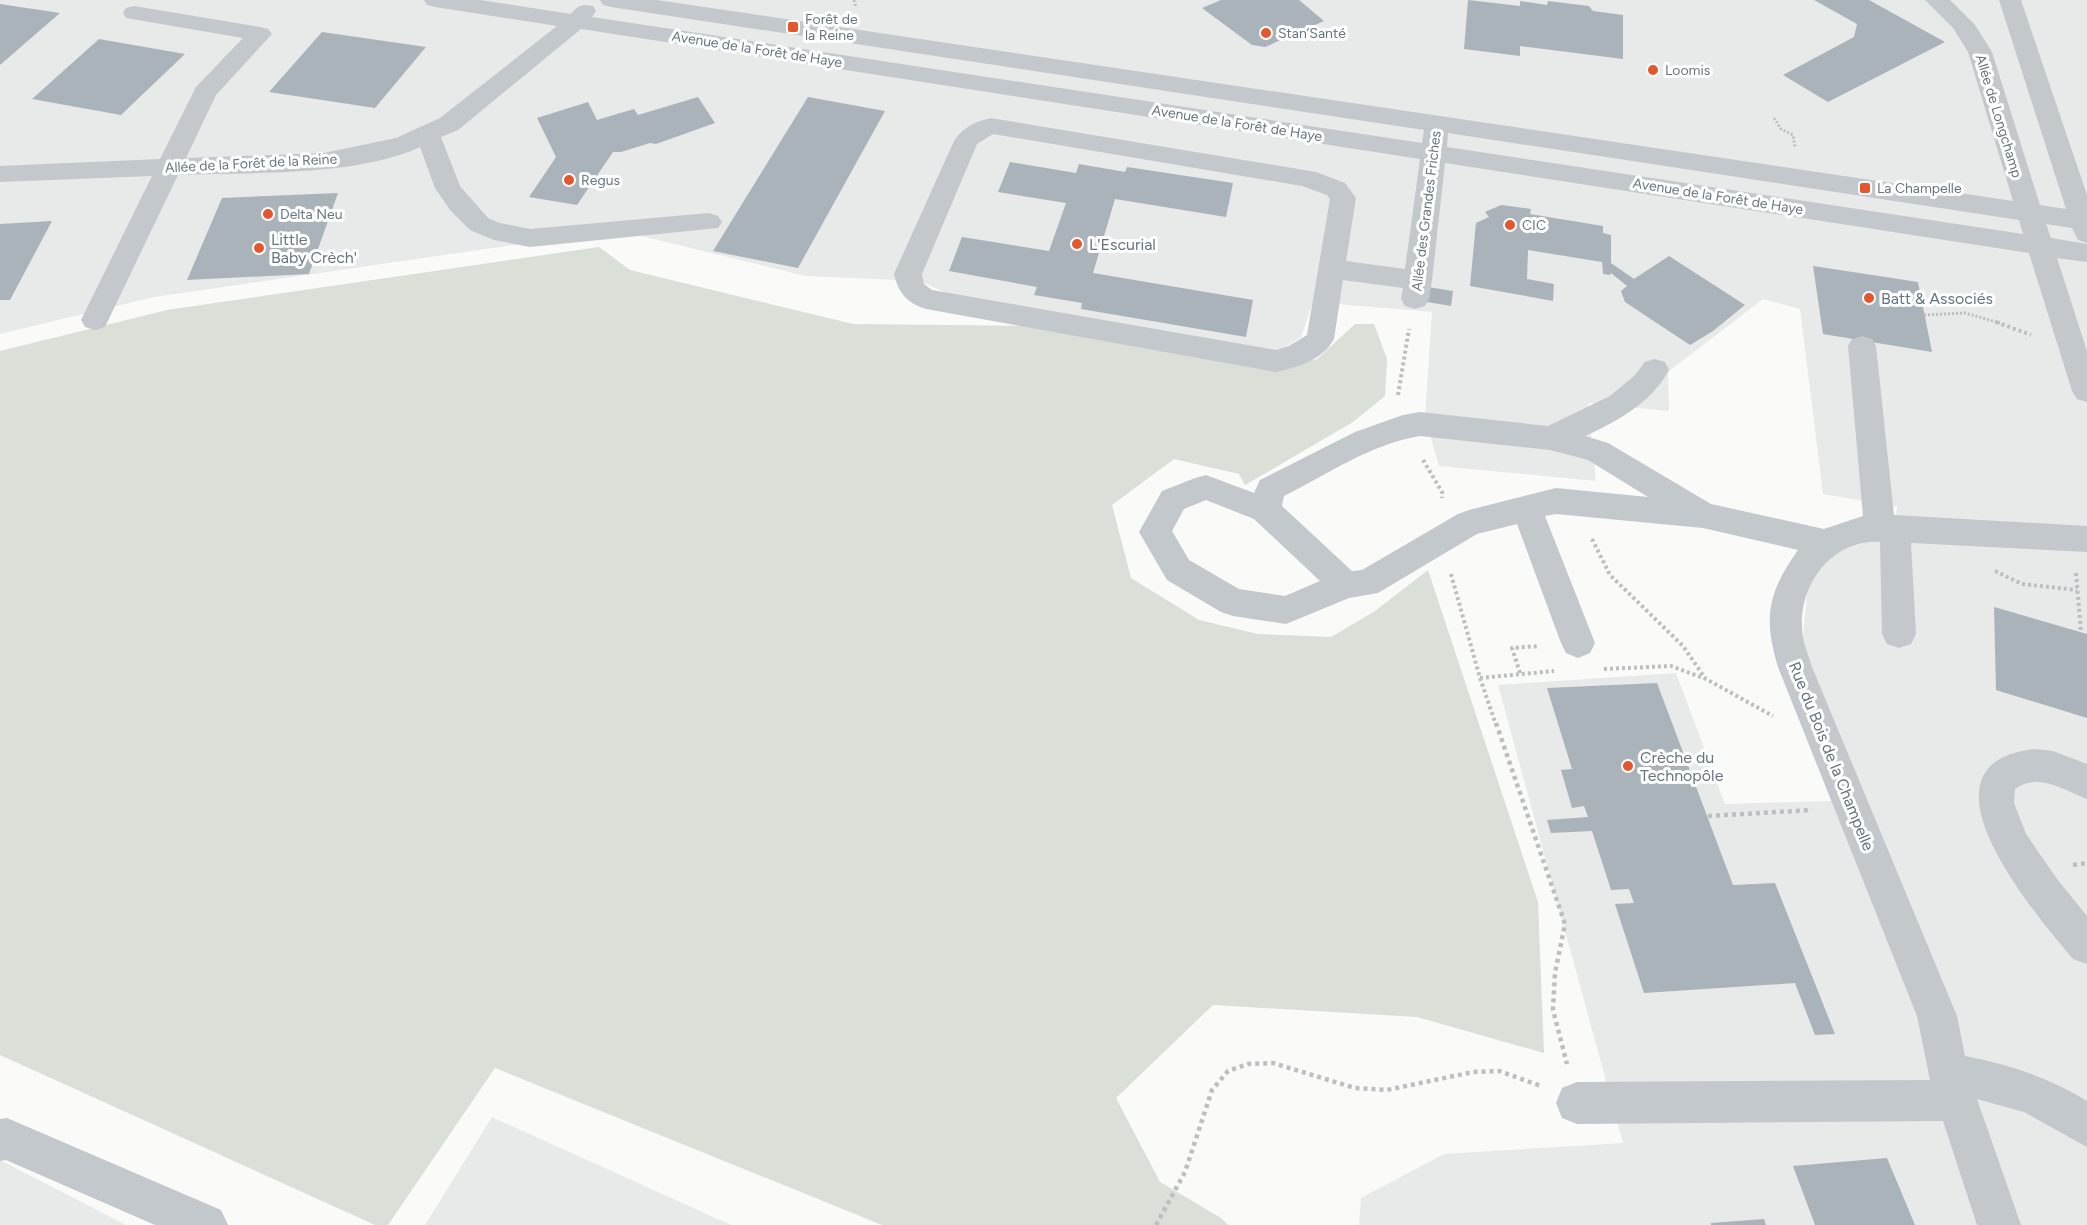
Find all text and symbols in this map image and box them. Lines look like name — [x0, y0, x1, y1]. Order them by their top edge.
place label: Forêt de la Reine — [805, 11, 858, 44]
marker: Forêt de la Reine — [786, 20, 800, 34]
place label: Stan’Santé — [1278, 25, 1346, 42]
marker: Stan’Santé — [1259, 26, 1273, 40]
street label: Avenue de la Forêt de Haye — [671, 28, 844, 71]
street label: Allée de Longchamp — [1972, 53, 2025, 180]
place label: Loomis — [1665, 62, 1710, 79]
marker: Loomis — [1646, 63, 1660, 77]
street label: Avenue de la Forêt de Haye — [1151, 102, 1324, 145]
street label: Allée des Grandes Friches — [1408, 130, 1445, 292]
street label: Allée de la Forêt de la Reine — [165, 150, 338, 176]
place label: Regus — [581, 172, 620, 189]
marker: Regus — [562, 173, 576, 187]
street label: Avenue de la Forêt de Haye — [1632, 175, 1805, 218]
place label: La Champelle — [1877, 180, 1962, 197]
marker: La Champelle — [1858, 181, 1872, 195]
place label: Delta Neu — [280, 206, 343, 223]
marker: Delta Neu — [261, 207, 275, 221]
place label: CIC — [1522, 217, 1546, 234]
marker: CIC — [1503, 218, 1517, 232]
place label: Little Baby Crèch' — [271, 230, 357, 267]
place label: L'Escurial — [1089, 235, 1156, 254]
marker: L'Escurial — [1070, 237, 1084, 251]
marker: Little Baby Crèch' — [252, 241, 266, 255]
place label: Batt & Associés — [1881, 289, 1993, 308]
marker: Batt & Associés — [1862, 291, 1876, 305]
street label: Rue du Bois de la Champelle — [1785, 659, 1878, 854]
place label: Crèche du Technopôle — [1640, 748, 1724, 785]
marker: Crèche du Technopôle — [1621, 759, 1635, 773]

